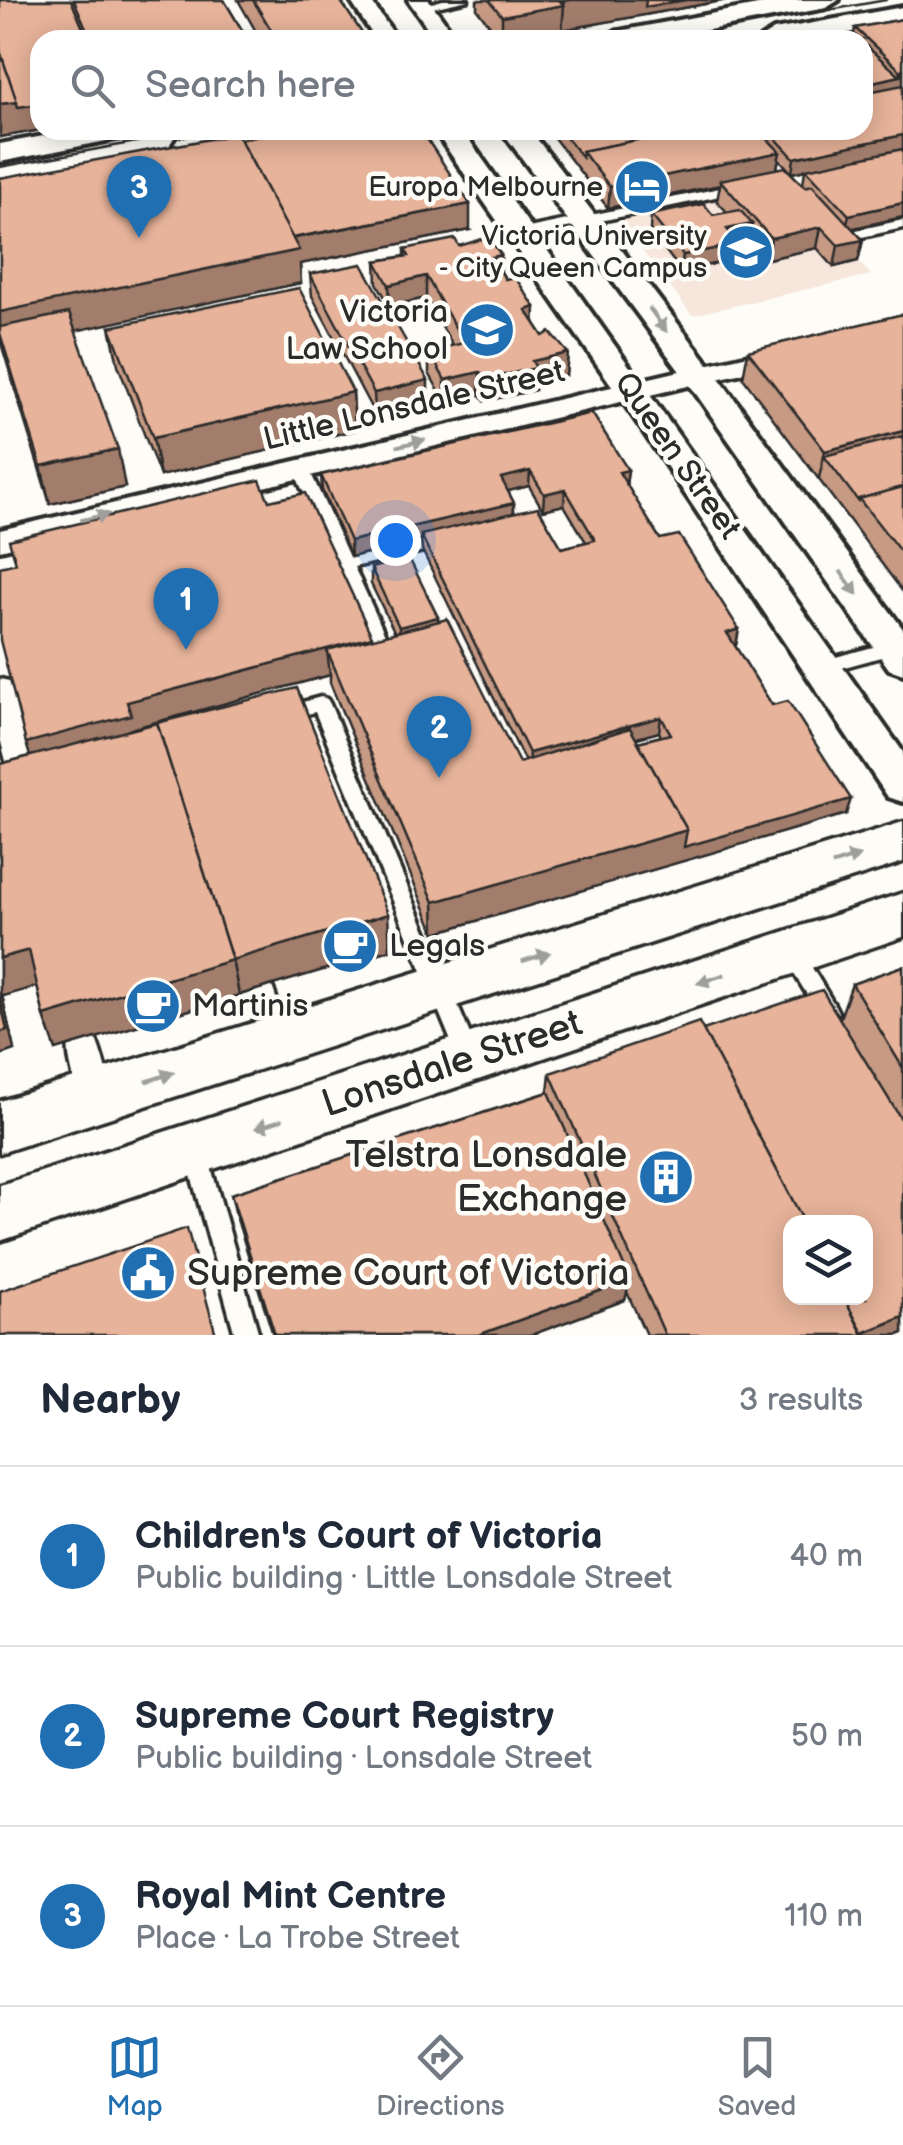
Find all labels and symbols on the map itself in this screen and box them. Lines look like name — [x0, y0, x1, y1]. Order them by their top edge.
pin: 3 — [106, 156, 172, 238]
hotel icon: Europa Melbourne — [612, 157, 672, 217]
place label: Europa Melbourne — [368, 171, 603, 204]
place label: Victoria University - City Queen Campus — [439, 220, 707, 285]
school or university icon: Victoria University - City Queen Campus — [716, 222, 776, 282]
place label: Victoria Law School — [285, 293, 448, 369]
school or university icon: Victoria Law School — [457, 300, 517, 360]
one-way arrow — [648, 306, 668, 333]
street label: Little Lonsdale Street — [260, 352, 568, 460]
street label: Queen Street — [605, 365, 749, 547]
one-way arrow — [396, 435, 427, 450]
one-way arrow — [80, 509, 111, 524]
your location — [370, 515, 421, 566]
pin: 1 — [154, 568, 218, 650]
one-way arrow — [838, 570, 858, 596]
pin: 2 — [406, 696, 472, 778]
one-way arrow — [832, 851, 862, 866]
cafe icon: Legals — [320, 916, 380, 976]
place label: Legals — [389, 927, 485, 966]
one-way arrow — [522, 949, 552, 964]
one-way arrow — [695, 972, 725, 987]
cafe icon: Martinis — [123, 976, 183, 1036]
place label: Martinis — [192, 987, 308, 1026]
street label: Lonsdale Street — [316, 1001, 588, 1127]
one-way arrow — [145, 1068, 175, 1083]
one-way arrow — [254, 1118, 284, 1133]
place label: Telstra Lonsdale Exchange — [345, 1133, 627, 1222]
building icon: Telstra Lonsdale Exchange — [636, 1147, 696, 1207]
public building icon: Supreme Court of Victoria — [118, 1243, 178, 1303]
place label: Supreme Court of Victoria — [187, 1251, 629, 1296]

